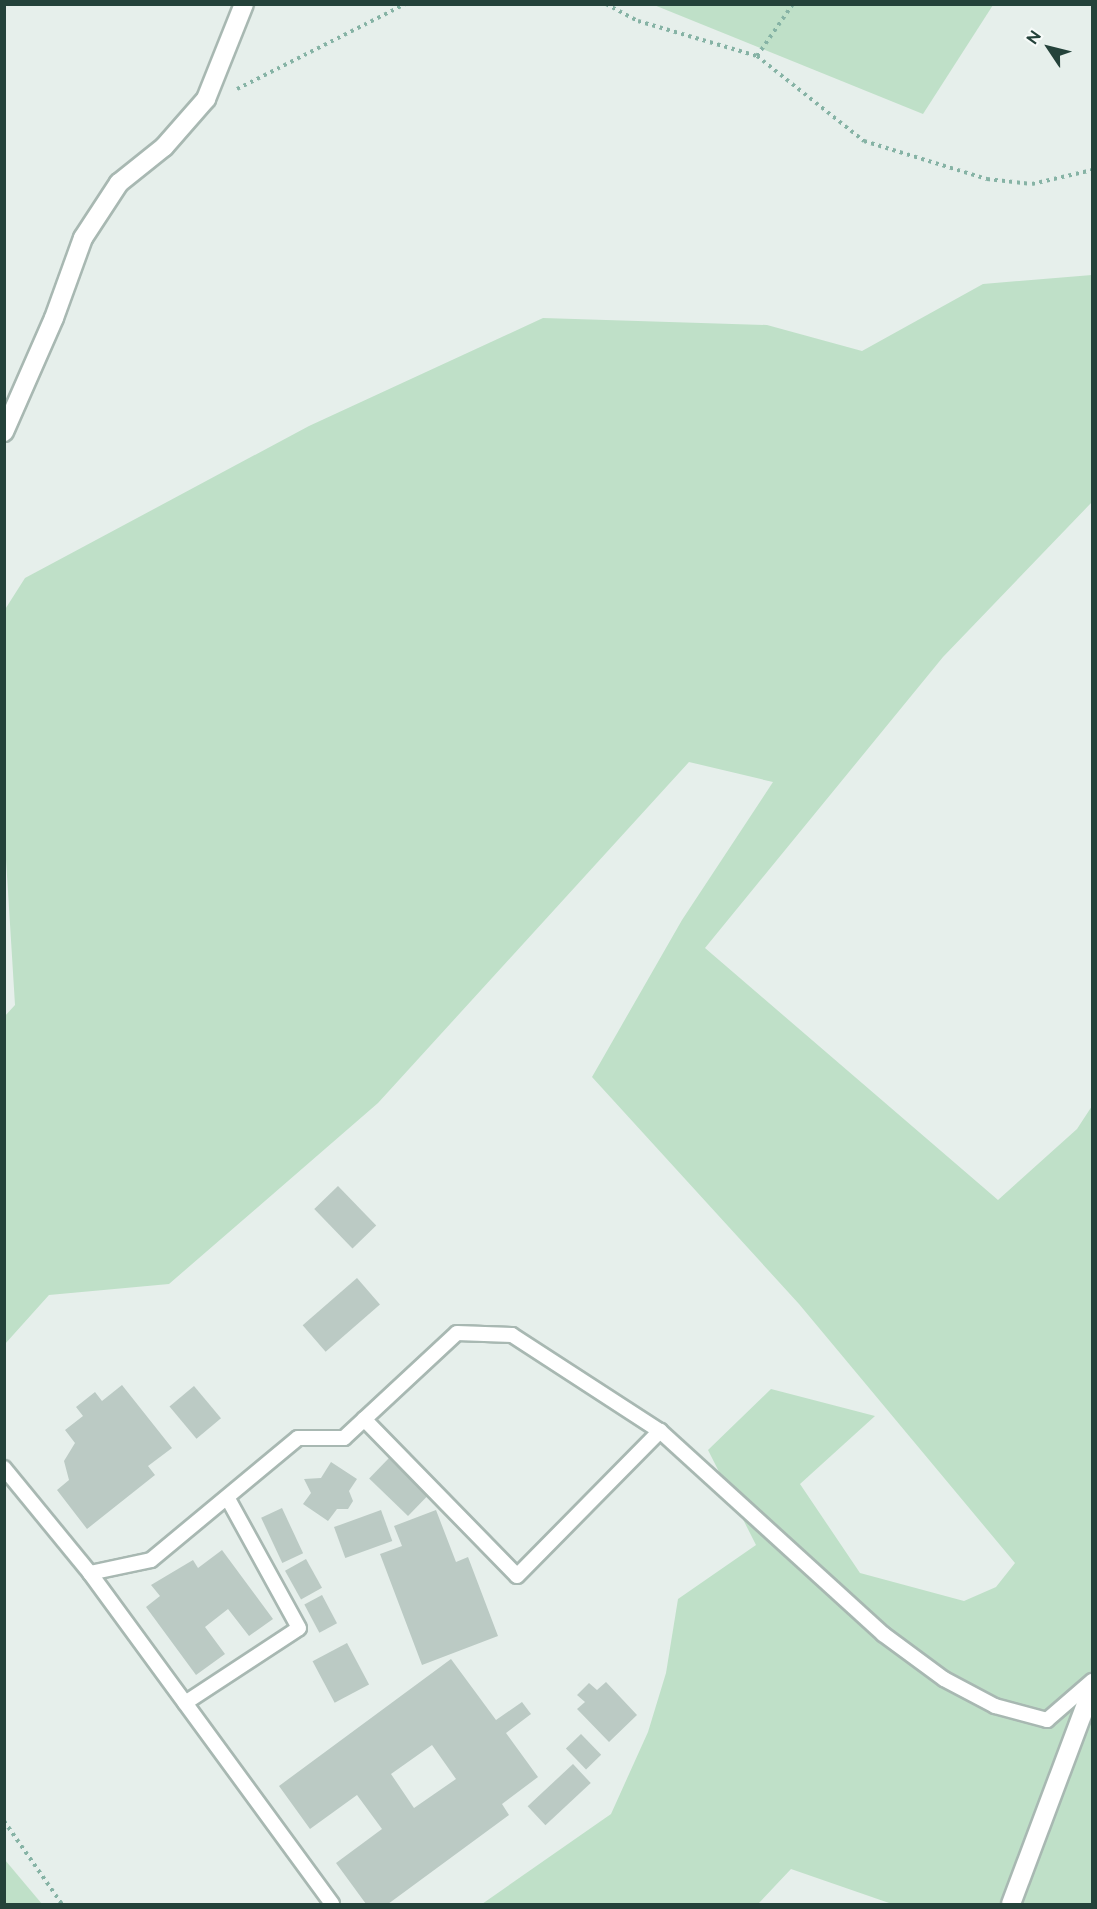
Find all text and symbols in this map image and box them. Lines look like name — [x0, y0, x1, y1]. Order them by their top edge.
north arrow — [1019, 18, 1079, 78]
text: N — [1023, 27, 1045, 48]

